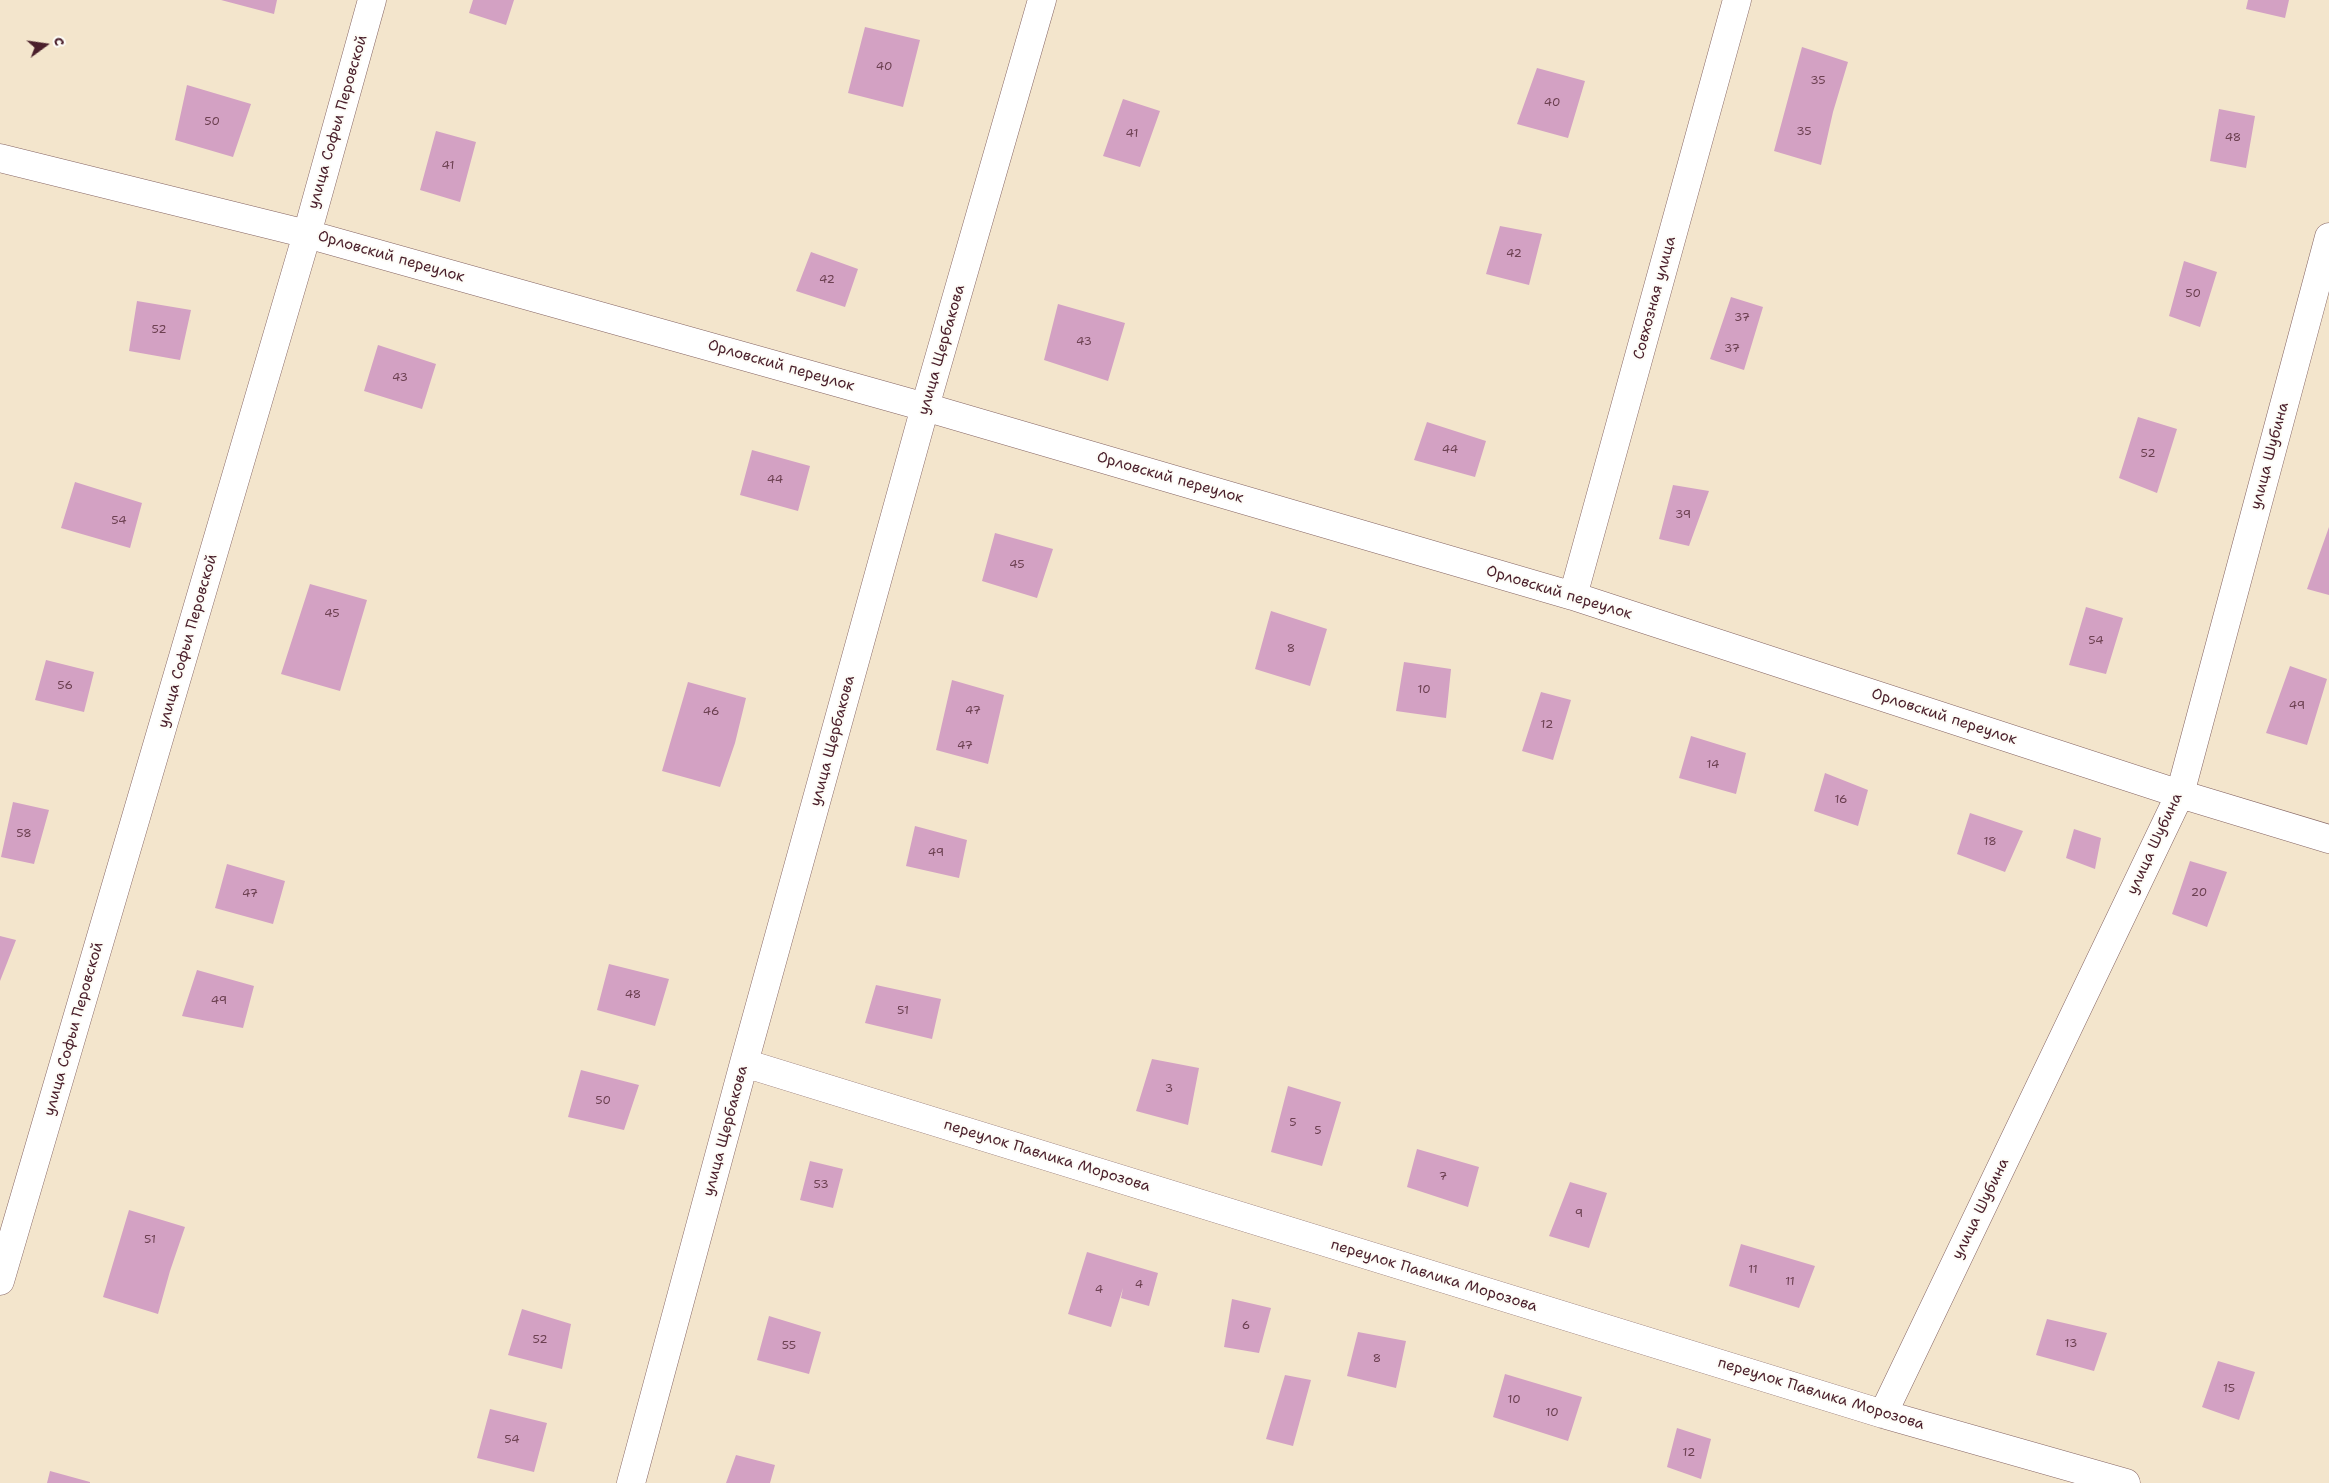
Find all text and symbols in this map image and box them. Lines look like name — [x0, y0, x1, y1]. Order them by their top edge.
north arrow — [20, 20, 70, 70]
street label: улица Софьи Перовской — [305, 33, 371, 211]
text: С — [50, 35, 69, 48]
house number: 40 — [876, 60, 892, 74]
house number: 35 — [1810, 74, 1826, 88]
house number: 40 — [1544, 96, 1560, 110]
house number: 50 — [204, 115, 220, 129]
house number: 35 — [1796, 125, 1812, 139]
house number: 41 — [1126, 127, 1138, 141]
house number: 48 — [2225, 131, 2241, 145]
house number: 41 — [442, 159, 454, 173]
street label: Орловский переулок — [316, 227, 466, 287]
street label: Совхозная улица — [1630, 234, 1680, 362]
house number: 42 — [1506, 247, 1522, 261]
house number: 42 — [819, 273, 835, 287]
street label: улица Щербакова — [915, 283, 969, 417]
house number: 50 — [2185, 287, 2201, 301]
house number: 37 — [1734, 311, 1750, 325]
house number: 52 — [151, 323, 167, 337]
house number: 43 — [1076, 335, 1092, 349]
street label: Орловский переулок — [706, 336, 856, 396]
house number: 37 — [1724, 342, 1740, 356]
house number: 43 — [392, 371, 408, 385]
street label: улица Шубина — [2247, 400, 2293, 512]
house number: 44 — [1442, 443, 1458, 457]
house number: 52 — [2140, 447, 2156, 461]
street label: Орловский переулок — [1095, 448, 1245, 508]
house number: 44 — [767, 473, 783, 487]
house number: 39 — [1675, 508, 1691, 522]
house number: 54 — [111, 514, 127, 528]
street label: улица Софьи Перовской — [155, 552, 221, 730]
house number: 45 — [1009, 558, 1025, 572]
street label: Орловский переулок — [1484, 562, 1634, 624]
house number: 45 — [324, 607, 340, 621]
house number: 54 — [2088, 634, 2104, 648]
house number: 8 — [1287, 642, 1295, 656]
street label: улица Щербакова — [807, 674, 859, 808]
house number: 56 — [57, 679, 73, 693]
house number: 10 — [1417, 683, 1431, 697]
street label: Орловский переулок — [1869, 685, 2019, 749]
house number: 49 — [2289, 699, 2305, 713]
house number: 47 — [965, 704, 981, 718]
house number: 46 — [703, 705, 719, 719]
house number: 12 — [1541, 718, 1553, 732]
house number: 47 — [957, 739, 973, 753]
house number: 14 — [1707, 758, 1719, 772]
street label: улица Шубина — [2124, 790, 2186, 898]
house number: 16 — [1834, 793, 1848, 807]
house number: 58 — [16, 827, 32, 841]
house number: 18 — [1983, 835, 1997, 849]
house number: 49 — [928, 846, 944, 860]
house number: 20 — [2191, 886, 2207, 900]
house number: 47 — [242, 887, 258, 901]
street label: улица Софьи Перовской — [41, 940, 107, 1118]
house number: 48 — [625, 988, 641, 1002]
house number: 49 — [211, 994, 227, 1008]
house number: 51 — [897, 1004, 909, 1018]
street label: улица Щербакова — [700, 1064, 752, 1198]
house number: 3 — [1165, 1082, 1173, 1096]
house number: 50 — [595, 1094, 611, 1108]
street label: переулок Павлика Морозова — [942, 1116, 1152, 1196]
house number: 5 — [1289, 1116, 1297, 1130]
house number: 5 — [1314, 1124, 1322, 1138]
street label: улица Шубина — [1949, 1156, 2013, 1262]
house number: 7 — [1439, 1170, 1447, 1184]
house number: 53 — [813, 1178, 829, 1192]
house number: 9 — [1575, 1207, 1583, 1221]
house number: 51 — [144, 1233, 156, 1247]
street label: переулок Павлика Морозова — [1329, 1236, 1539, 1316]
house number: 11 — [1748, 1263, 1758, 1277]
house number: 11 — [1785, 1275, 1795, 1289]
house number: 4 — [1135, 1278, 1143, 1292]
house number: 4 — [1095, 1283, 1103, 1297]
house number: 6 — [1242, 1319, 1250, 1333]
house number: 52 — [532, 1333, 548, 1347]
house number: 13 — [2065, 1337, 2077, 1351]
house number: 55 — [782, 1339, 796, 1353]
house number: 8 — [1373, 1352, 1381, 1366]
street label: переулок Павлика Морозова — [1716, 1354, 1926, 1434]
house number: 15 — [2223, 1382, 2235, 1396]
house number: 10 — [1507, 1393, 1521, 1407]
house number: 10 — [1545, 1406, 1559, 1420]
house number: 54 — [504, 1433, 520, 1447]
house number: 12 — [1683, 1446, 1695, 1460]

